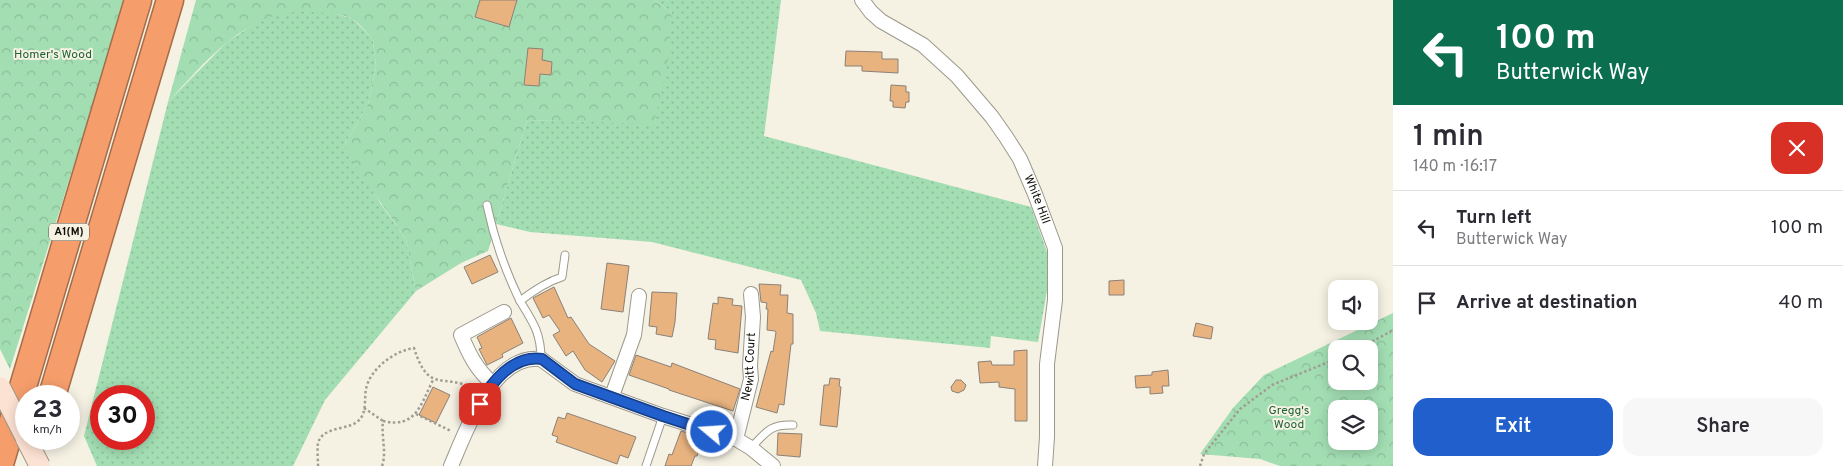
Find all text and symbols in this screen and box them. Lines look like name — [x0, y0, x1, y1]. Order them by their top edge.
text: 100 m — [1496, 17, 1596, 61]
icon: left — [1413, 20, 1478, 85]
park label: Homer's Wood — [14, 47, 92, 63]
text: Butterwick Way — [1496, 60, 1649, 87]
text: 1 min — [1413, 119, 1484, 156]
button: close — [1771, 122, 1823, 174]
text: 140 m · 16:17 — [1413, 157, 1497, 177]
street label: White Hill — [1020, 172, 1053, 226]
text: Turn left — [1456, 206, 1532, 230]
icon: left — [1413, 214, 1441, 242]
text: 100 m — [1771, 216, 1823, 240]
road number: A1(M) — [49, 223, 89, 240]
text: Butterwick Way — [1456, 230, 1568, 250]
map controls — [1328, 280, 1378, 450]
button: sound — [1328, 280, 1378, 330]
icon: arrive — [1413, 289, 1441, 317]
text: Arrive at destination — [1456, 291, 1637, 315]
text: 40 m — [1778, 291, 1823, 315]
street label: Newitt Court — [738, 332, 760, 403]
button: search — [1328, 340, 1378, 390]
pin — [459, 383, 501, 425]
speed limit sign: 30 — [90, 385, 155, 450]
icon: arrive — [466, 390, 494, 418]
text: 23 — [32, 395, 63, 427]
button: Exit — [1413, 398, 1613, 456]
button: Share — [1623, 398, 1823, 456]
button: layers — [1328, 400, 1378, 450]
park label: Gregg's Wood — [1269, 403, 1309, 433]
position arrow — [685, 405, 737, 457]
text: km/h — [33, 422, 62, 438]

